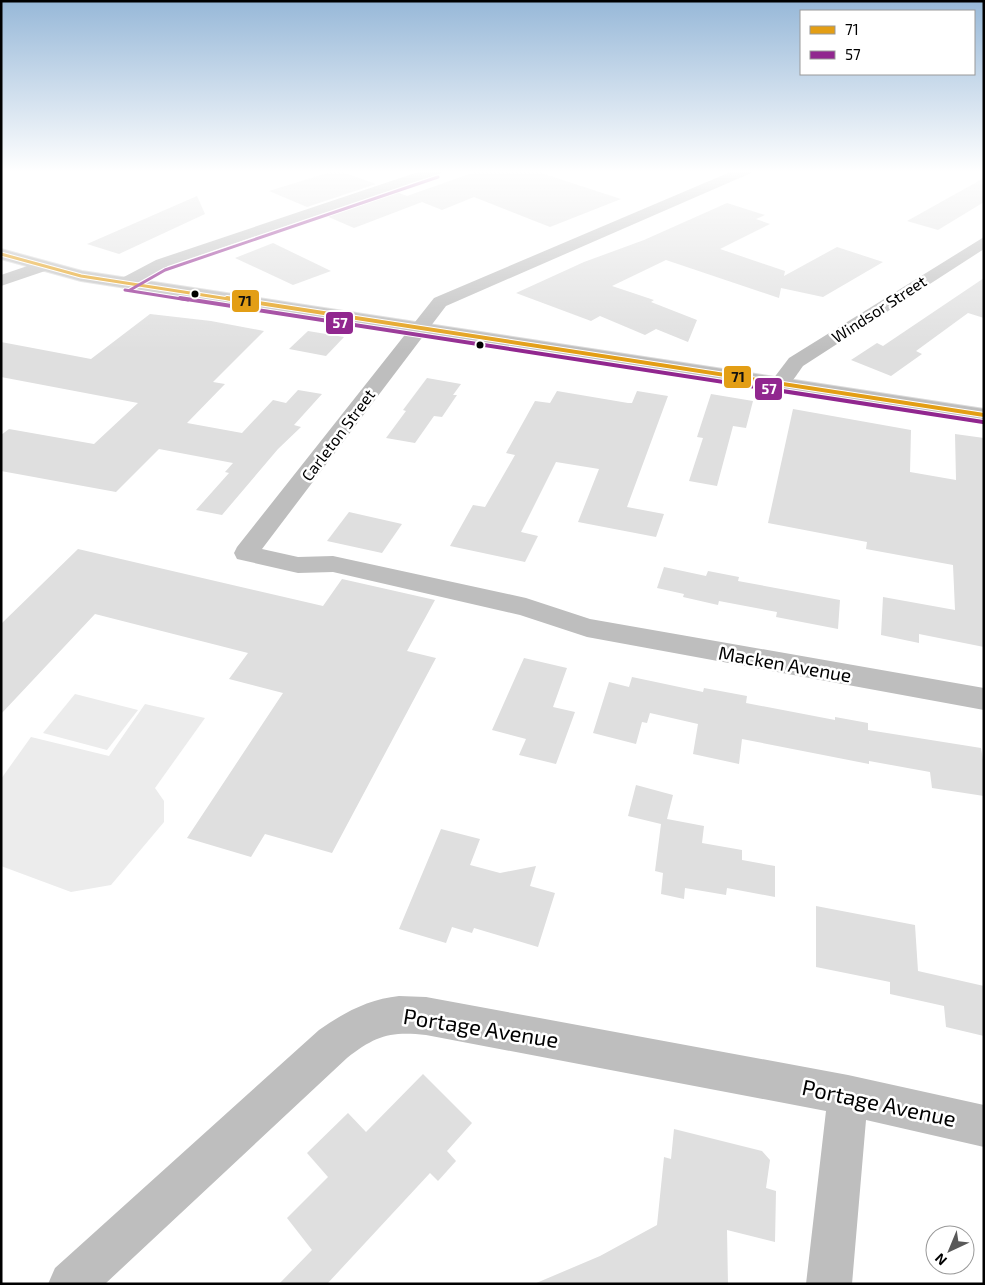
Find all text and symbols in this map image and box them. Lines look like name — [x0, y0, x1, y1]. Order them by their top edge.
legend — [800, 10, 975, 75]
text: 71 — [845, 20, 859, 38]
text: 57 — [845, 45, 861, 63]
street label: Windsor Street — [828, 271, 930, 346]
unlabelled marker — [190, 289, 200, 299]
line badge: 71 — [231, 289, 260, 313]
text: 71 — [238, 292, 252, 309]
line badge: 57 — [325, 311, 354, 335]
text: 57 — [332, 314, 348, 331]
unlabelled marker — [475, 340, 485, 350]
line badge: 71 — [723, 365, 752, 389]
text: 71 — [731, 368, 745, 385]
line badge: 57 — [754, 377, 783, 401]
text: 57 — [761, 380, 777, 397]
street label: Carleton Street — [297, 385, 378, 484]
street label: Macken Avenue — [717, 641, 853, 687]
street label: Portage Avenue — [402, 1002, 561, 1052]
street label: Portage Avenue — [800, 1073, 959, 1131]
north arrow — [925, 1225, 975, 1275]
text: N — [931, 1250, 950, 1269]

